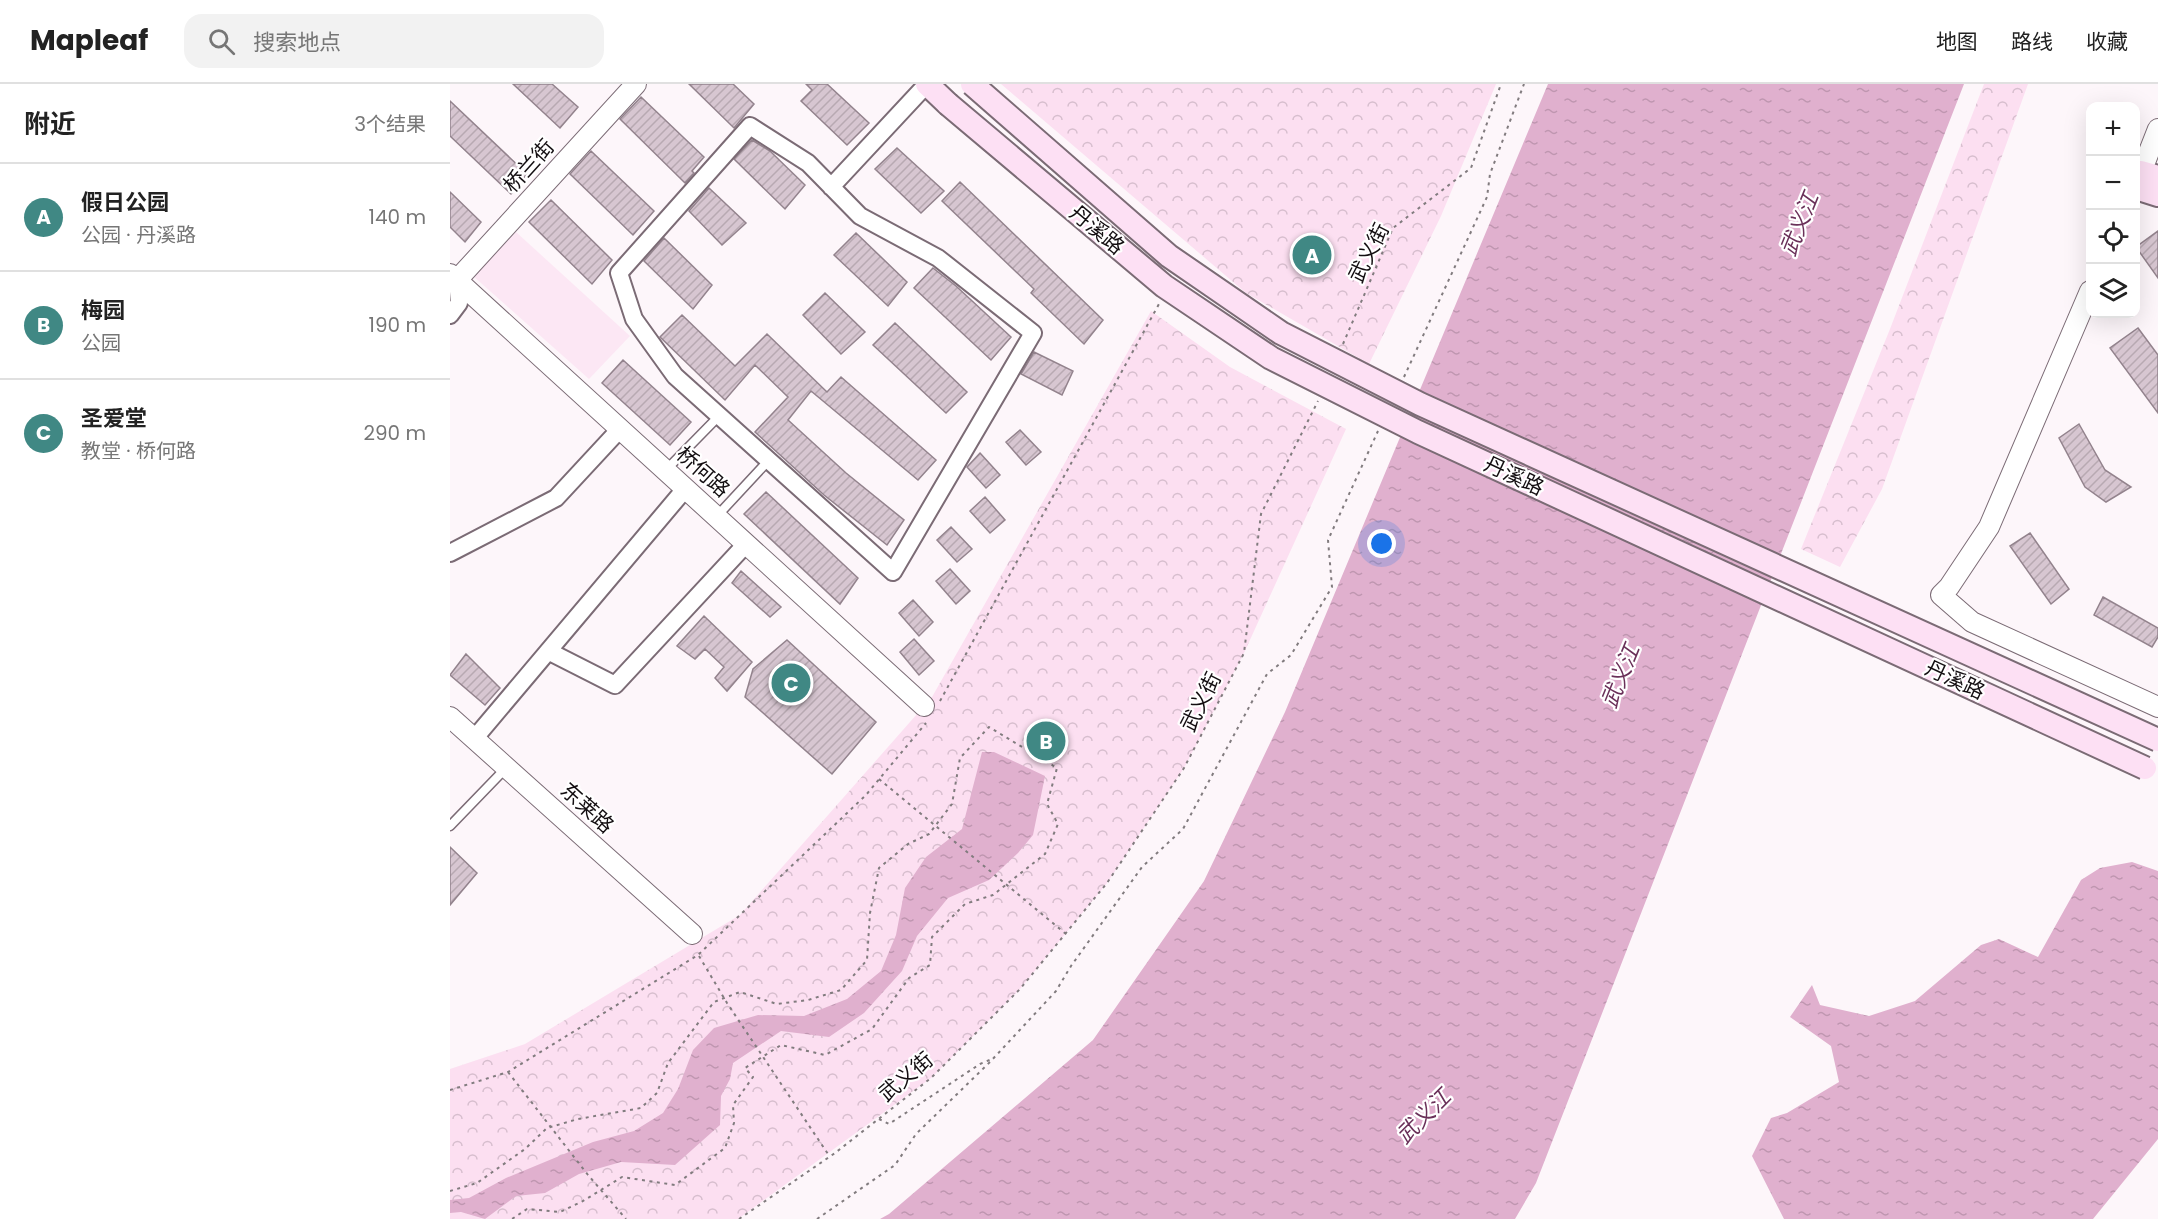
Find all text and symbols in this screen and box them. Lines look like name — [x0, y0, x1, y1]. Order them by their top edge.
search box — [184, 14, 604, 68]
text: Mapleaf — [30, 21, 148, 60]
icon: search — [205, 25, 238, 58]
text: 搜索地点 — [253, 27, 341, 58]
text: 地图 — [1936, 27, 1978, 56]
text: 路线 — [2011, 27, 2053, 56]
text: 收藏 — [2086, 27, 2128, 56]
map controls — [2086, 102, 2140, 318]
button: + — [2086, 102, 2140, 156]
text: 附近 — [24, 106, 76, 142]
text: 3个结果 — [354, 110, 426, 138]
street label: 桥兰街 — [497, 133, 560, 199]
button: − — [2086, 156, 2140, 210]
water label: 武义江 — [1773, 186, 1827, 261]
text: 假日公园 — [81, 187, 169, 218]
street label: 丹溪路 — [1064, 198, 1131, 261]
text: A — [36, 203, 51, 231]
text: 140 m — [369, 203, 426, 231]
button: locate — [2086, 210, 2140, 264]
street label: 武义街 — [1341, 218, 1396, 287]
text: 公园 · 丹溪路 — [81, 221, 196, 249]
pin: A — [1292, 232, 1332, 278]
button: layers — [2086, 264, 2140, 318]
text: 梅园 — [81, 295, 125, 326]
text: B — [37, 311, 50, 339]
text: 190 m — [369, 311, 426, 339]
text: 公园 — [81, 329, 121, 357]
text: 圣爱堂 — [81, 403, 147, 434]
text: C — [36, 419, 51, 447]
text: 290 m — [363, 419, 426, 447]
text: 教堂 · 桥何路 — [81, 437, 196, 465]
street label: 桥何路 — [670, 440, 736, 503]
street label: 丹溪路 — [1480, 449, 1549, 502]
your location — [1367, 529, 1396, 558]
water label: 武义江 — [1594, 638, 1648, 713]
street label: 丹溪路 — [1921, 653, 1990, 706]
pin: C — [772, 660, 810, 706]
street label: 武义街 — [1173, 667, 1228, 736]
pin: B — [1026, 718, 1066, 764]
street label: 东莱路 — [554, 776, 620, 839]
street label: 武义街 — [872, 1045, 939, 1108]
water label: 武义江 — [1389, 1081, 1459, 1151]

